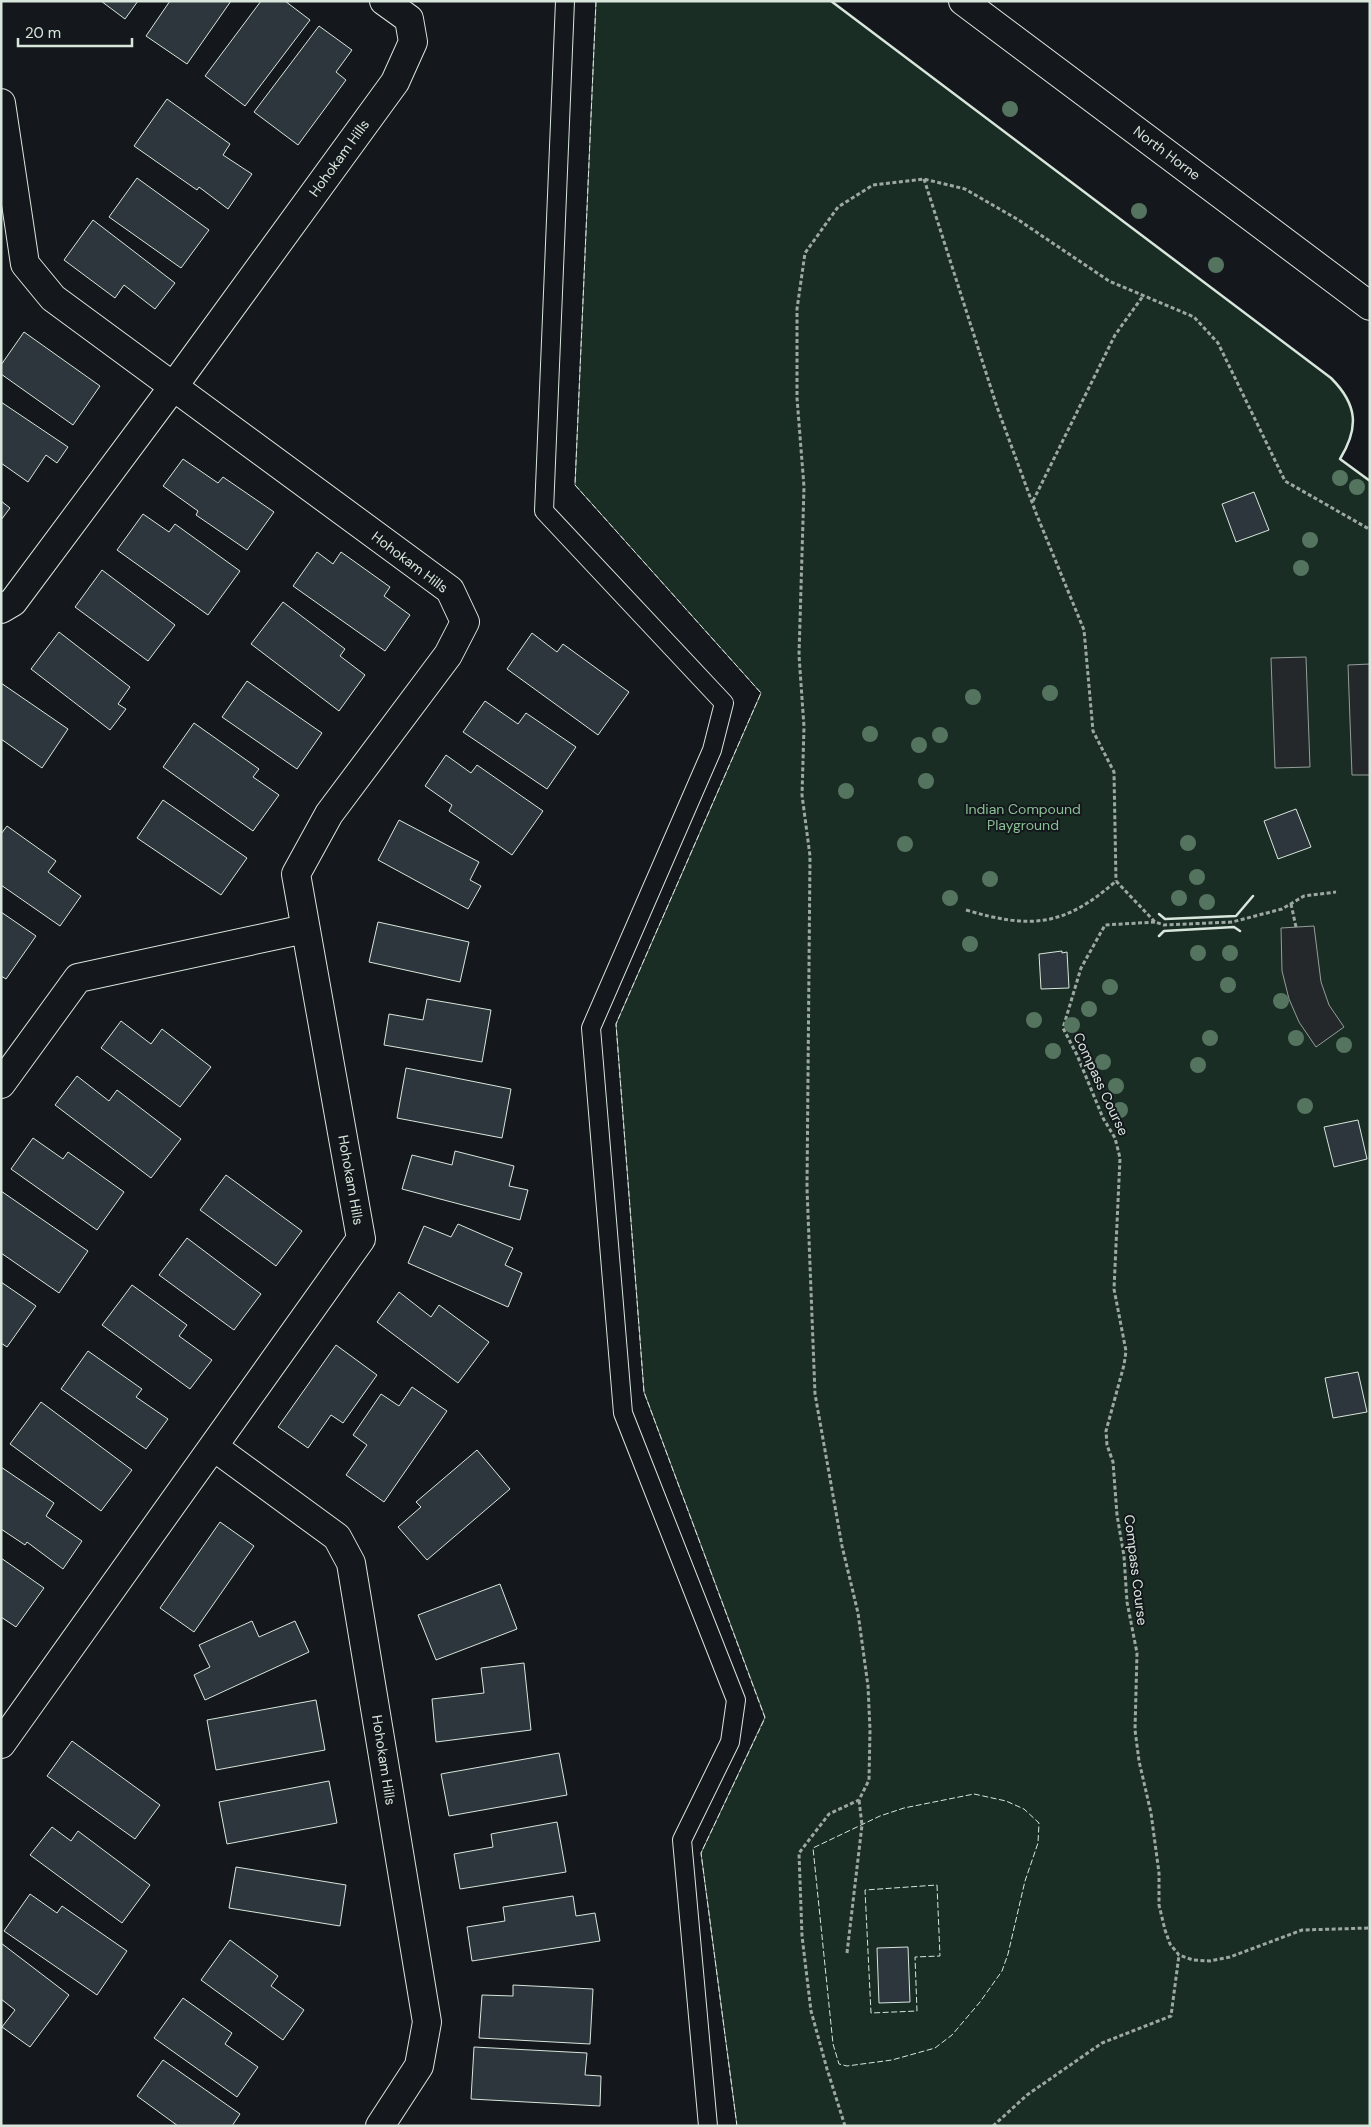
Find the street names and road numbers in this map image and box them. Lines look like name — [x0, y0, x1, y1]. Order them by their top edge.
street label: Hohokam Hills — [305, 116, 373, 200]
street label: North Horne — [1130, 122, 1204, 184]
street label: Hohokam Hills — [368, 527, 452, 597]
street label: Compass Course — [1069, 1030, 1133, 1138]
street label: Hohokam Hills — [334, 1134, 368, 1226]
street label: Compass Course — [1120, 1514, 1152, 1626]
street label: Hohokam Hills — [368, 1714, 400, 1806]

